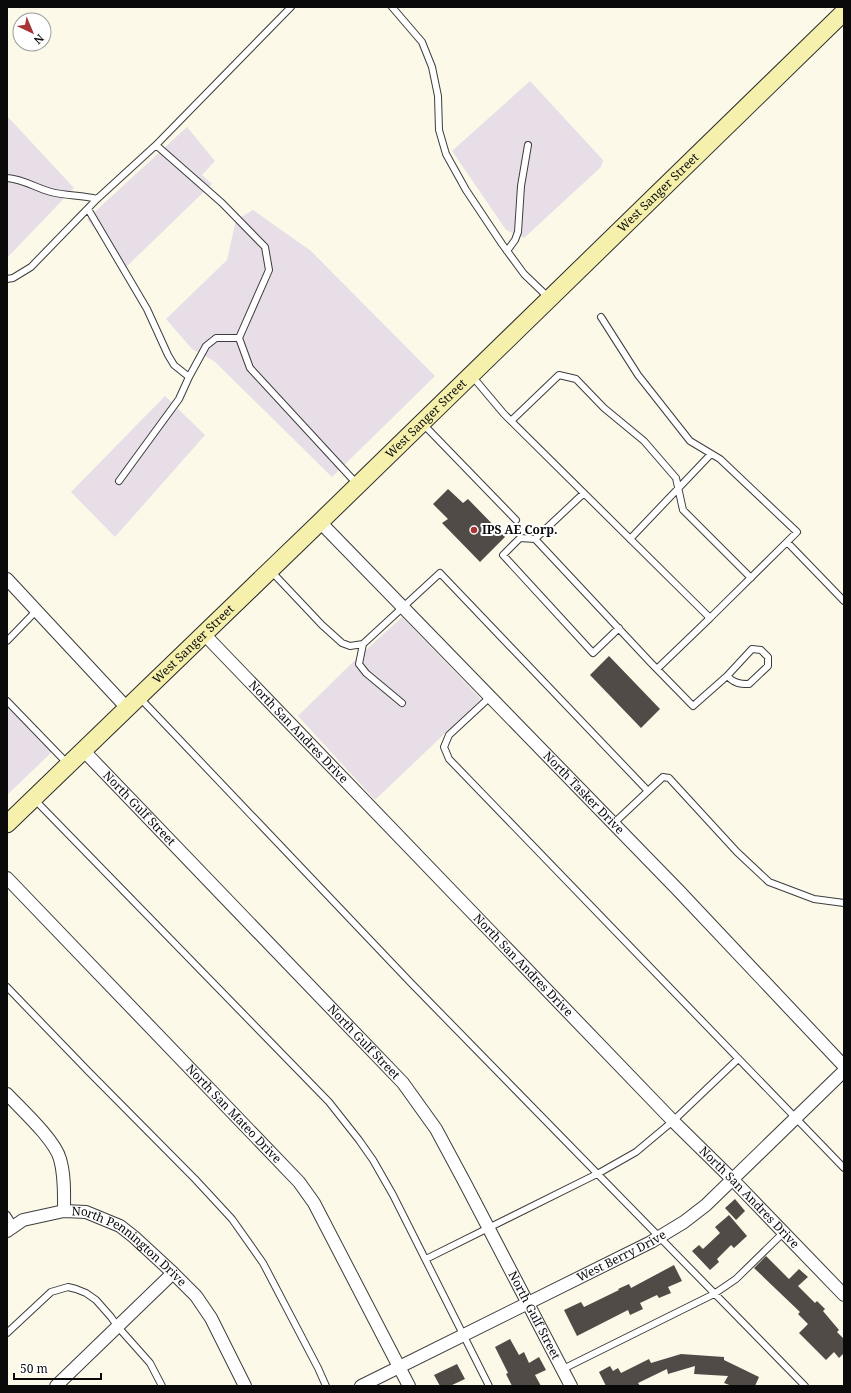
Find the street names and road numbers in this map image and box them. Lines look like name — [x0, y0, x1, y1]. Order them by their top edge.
street label: West Sanger Street — [614, 149, 702, 236]
street label: West Sanger Street — [381, 375, 470, 462]
street label: West Sanger Street — [149, 600, 238, 687]
street label: North San Andres Drive — [245, 676, 352, 787]
street label: North Tasker Drive — [540, 747, 628, 838]
street label: North Gulf Street — [99, 767, 179, 849]
street label: North San Andres Drive — [470, 910, 577, 1020]
street label: North Gulf Street — [324, 1001, 404, 1083]
street label: North San Mateo Drive — [182, 1060, 285, 1167]
street label: North San Andres Drive — [696, 1142, 803, 1252]
street label: North Pennington Drive — [71, 1202, 190, 1290]
street label: West Berry Drive — [574, 1226, 669, 1286]
street label: North Gulf Street — [504, 1268, 565, 1362]

